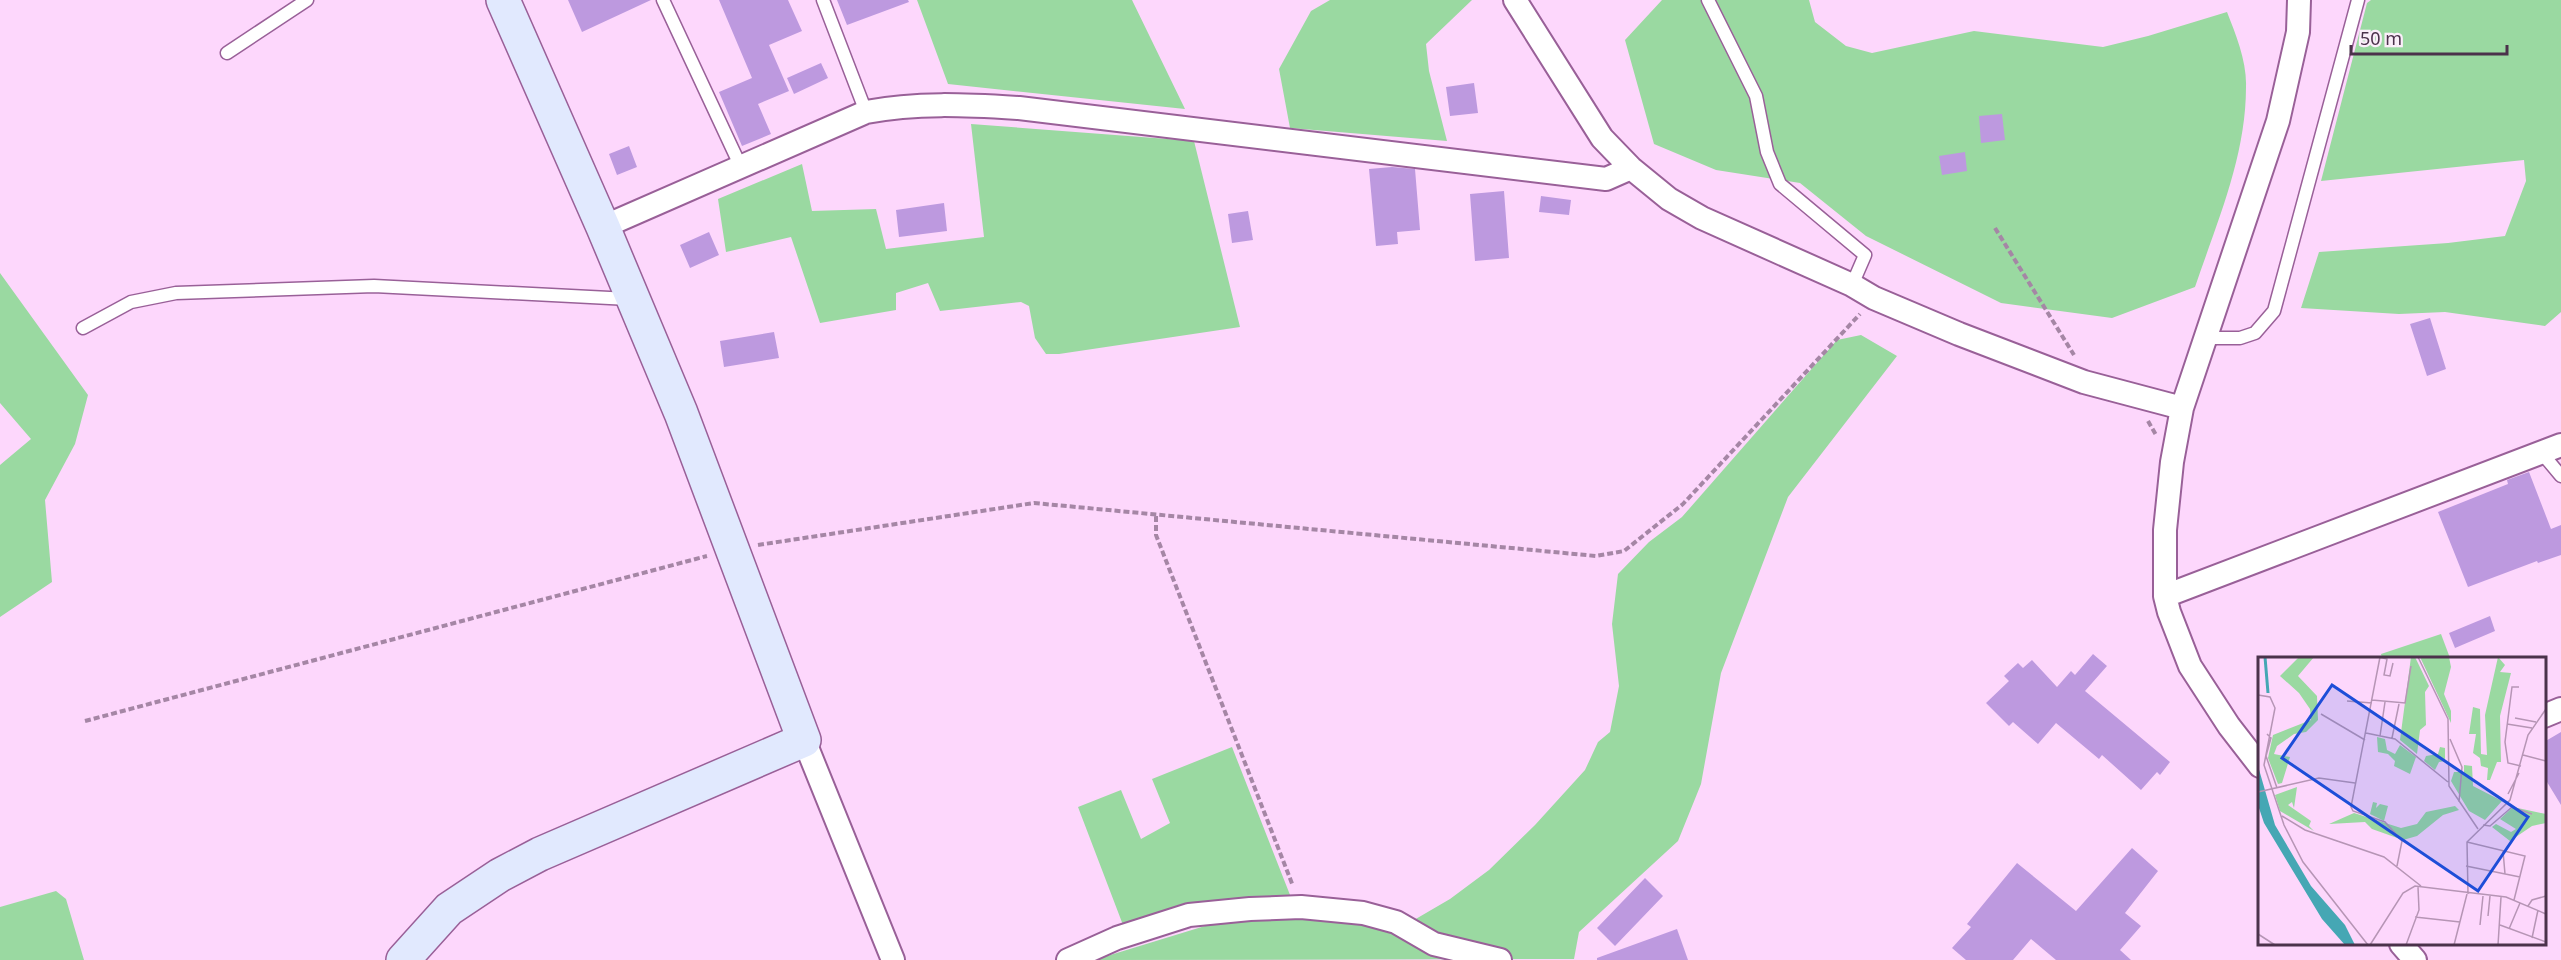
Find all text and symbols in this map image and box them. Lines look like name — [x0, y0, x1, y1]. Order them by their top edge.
scale bar — [2351, 18, 2507, 56]
text: 50 m — [2360, 26, 2402, 50]
inset map — [2258, 657, 2546, 945]

